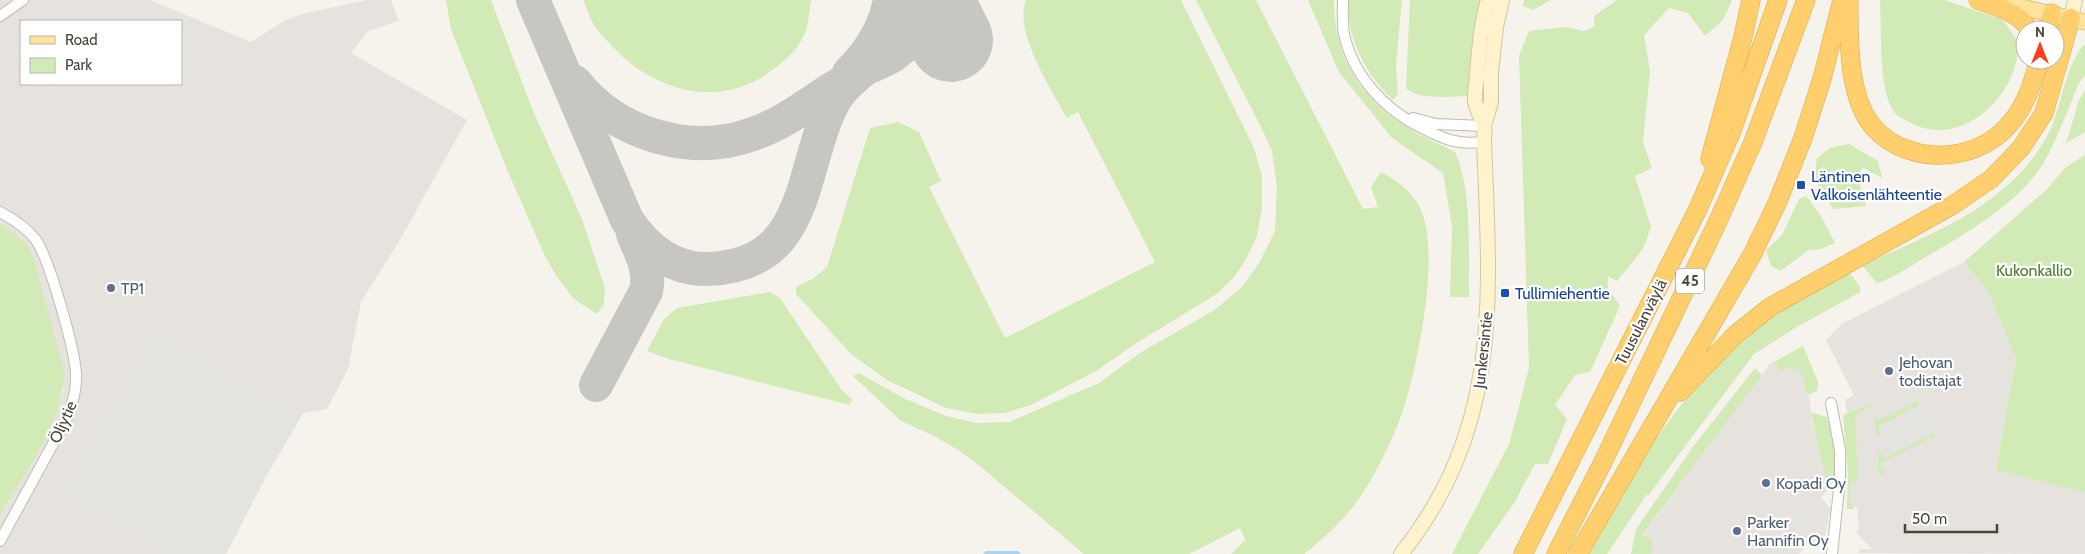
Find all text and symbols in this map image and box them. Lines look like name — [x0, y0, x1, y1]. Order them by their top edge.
legend — [20, 20, 182, 85]
north arrow — [2015, 20, 2065, 70]
text: N — [2035, 23, 2045, 41]
text: Road — [65, 31, 98, 49]
text: Park — [65, 56, 92, 74]
place label: Läntinen Valkoisenlähteentie — [1811, 167, 1942, 204]
marker: Läntinen Valkoisenlähteentie — [1795, 179, 1807, 191]
park label: Kukonkallio — [1996, 261, 2072, 280]
road number: 45 — [1676, 268, 1704, 294]
street label: Tuusulanväylä — [1611, 276, 1671, 368]
place label: TP1 — [121, 279, 144, 298]
marker: TP1 — [105, 282, 117, 294]
place label: Tullimiehentie — [1515, 284, 1610, 303]
marker: Tullimiehentie — [1499, 287, 1511, 299]
street label: Junkersintie — [1469, 311, 1496, 390]
place label: Jehovan todistajat — [1898, 353, 1962, 390]
marker: Jehovan todistajat — [1883, 365, 1895, 377]
street label: Öljytie — [45, 398, 81, 446]
place label: Kopadi Oy — [1776, 474, 1846, 493]
marker: Kopadi Oy — [1760, 477, 1772, 489]
scale bar — [1905, 502, 1998, 534]
text: 50 m — [1912, 510, 1947, 528]
place label: Parker Hannifin Oy — [1747, 513, 1829, 550]
marker: Parker Hannifin Oy — [1731, 525, 1743, 537]

